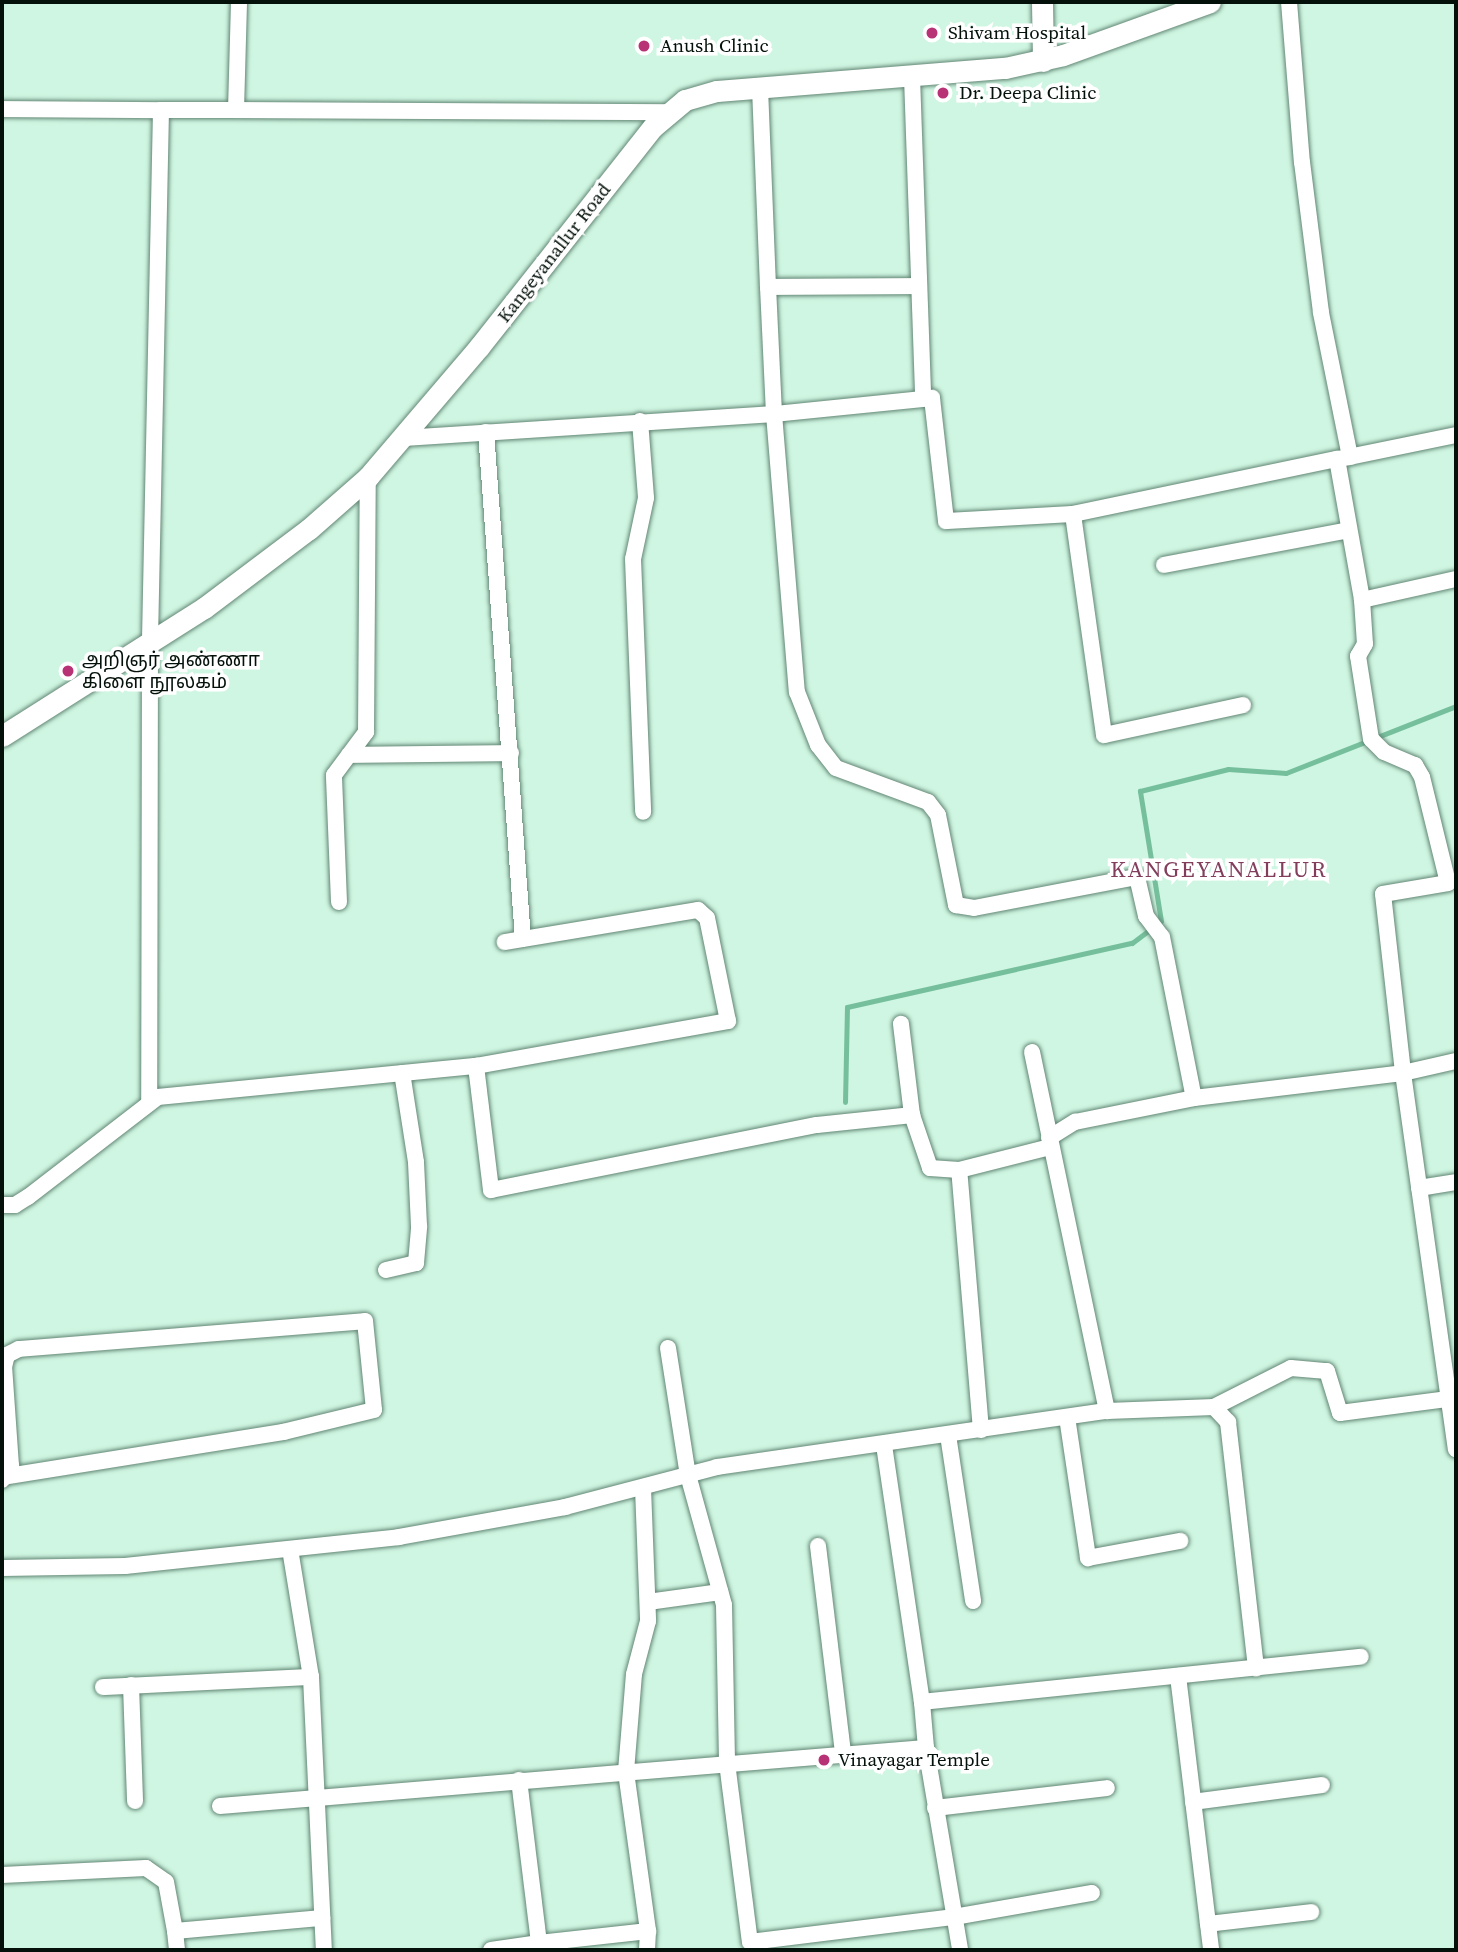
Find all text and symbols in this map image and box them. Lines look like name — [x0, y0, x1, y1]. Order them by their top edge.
place label: Shivam Hospital — [948, 22, 1086, 44]
marker: Shivam Hospital — [922, 23, 942, 43]
place label: Anush Clinic — [660, 35, 769, 57]
marker: Anush Clinic — [634, 36, 654, 56]
place label: Dr. Deepa Clinic — [959, 82, 1097, 104]
marker: Dr. Deepa Clinic — [933, 83, 953, 103]
street label: Kangeyanallur Road — [492, 179, 616, 327]
place label: அறிஞர் அண்ணா கிளை நூலகம் — [82, 649, 260, 693]
marker: அறிஞர் அண்ணா கிளை நூலகம் — [60, 663, 76, 679]
district label: KANGEYANALLUR — [1112, 855, 1326, 883]
place label: Vinayagar Temple — [838, 1749, 990, 1771]
marker: Vinayagar Temple — [816, 1752, 832, 1768]

